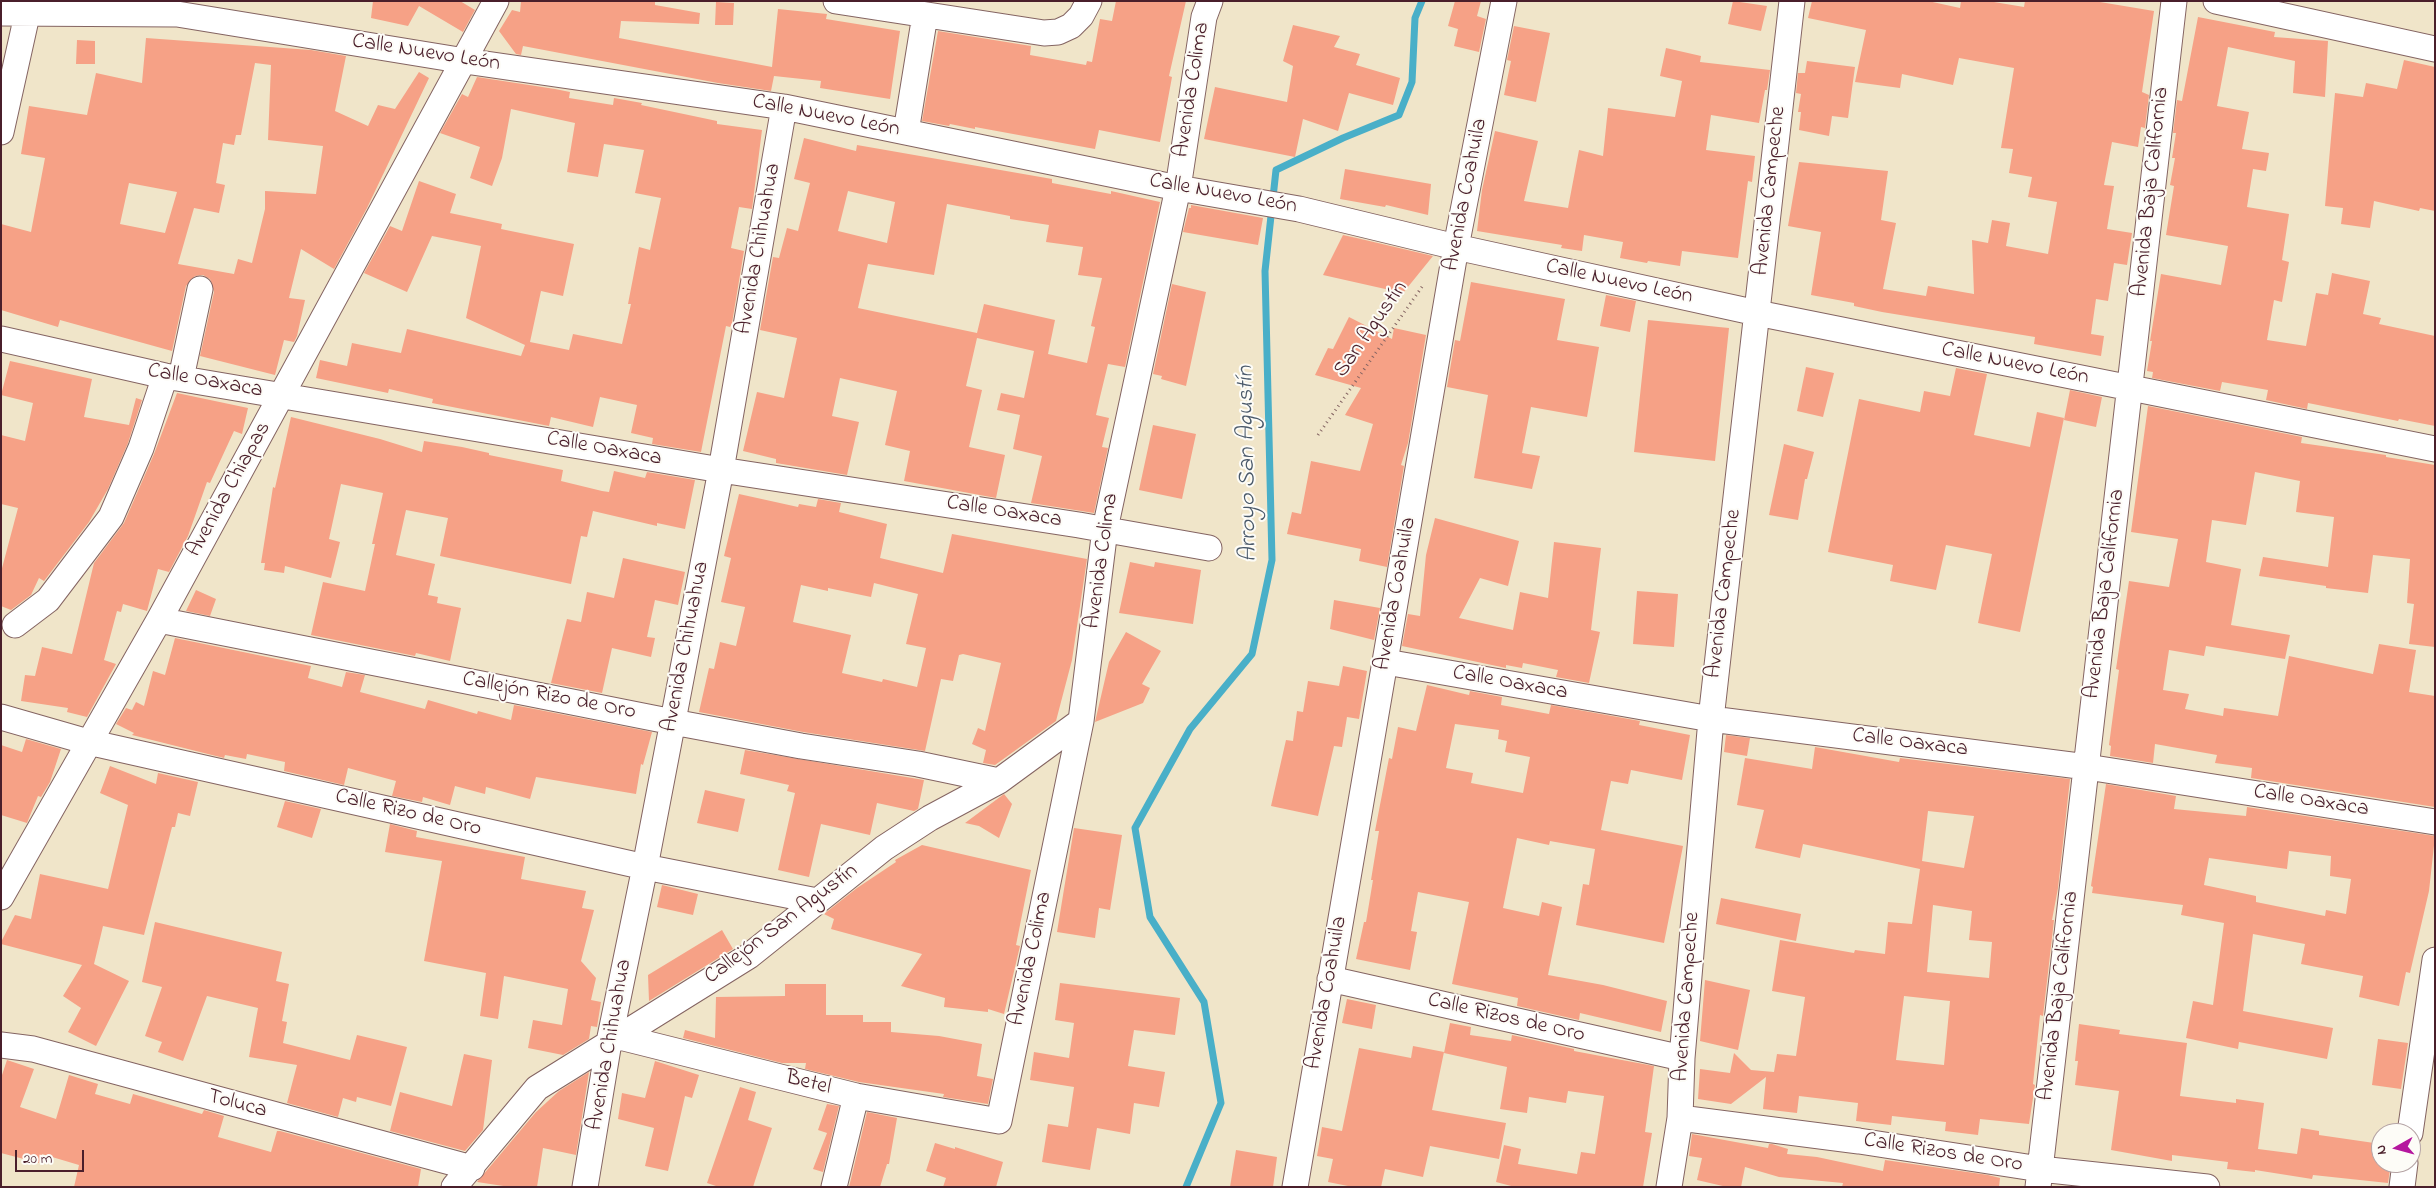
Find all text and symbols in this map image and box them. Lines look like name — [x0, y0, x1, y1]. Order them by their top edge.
street label: Avenida Colima — [1169, 20, 1217, 160]
street label: Calle Nuevo León — [350, 29, 502, 79]
street label: Avenida Baja California — [2128, 86, 2176, 298]
street label: Calle Nuevo León — [750, 90, 902, 144]
street label: Avenida Campeche — [1749, 105, 1793, 277]
street label: Avenida Coahuila — [1439, 116, 1495, 274]
street label: Avenida Chihuahua — [732, 161, 788, 337]
street label: Calle Nuevo León — [1147, 169, 1299, 221]
street label: Calle Nuevo León — [1543, 255, 1695, 311]
street label: San Agustín — [1329, 277, 1415, 383]
street label: Calle Nuevo León — [1939, 338, 2091, 392]
street label: Calle Oaxaca — [145, 359, 265, 405]
water label: Arroyo San Agustín — [1233, 365, 1265, 563]
street label: Avenida Chiapas — [182, 418, 278, 562]
street label: Calle Oaxaca — [544, 427, 664, 473]
street label: Avenida Baja California — [2080, 488, 2132, 700]
street label: Calle Oaxaca — [944, 491, 1064, 535]
street label: Avenida Colima — [1080, 492, 1126, 630]
street label: Avenida Campeche — [1702, 508, 1748, 680]
street label: Avenida Coahuila — [1371, 515, 1423, 673]
street label: Avenida Chihuahua — [658, 559, 716, 735]
street label: Calle Oaxaca — [1450, 661, 1570, 707]
street label: Callejón Rizo de Oro — [460, 667, 638, 727]
street label: Calle Oaxaca — [1851, 724, 1969, 764]
street label: Calle Oaxaca — [2251, 780, 2371, 824]
street label: Calle Rizo de Oro — [332, 784, 484, 844]
street label: Callejón San Agustín — [700, 859, 864, 991]
street label: Avenida Colima — [1005, 889, 1059, 1029]
street label: Avenida Baja California — [2034, 890, 2086, 1102]
street label: Avenida Campeche — [1669, 911, 1707, 1083]
street label: Avenida Coahuila — [1302, 914, 1354, 1072]
street label: Avenida Chihuahua — [583, 957, 639, 1133]
street label: Calle Rizos de Oro — [1425, 988, 1587, 1050]
street label: Betel — [783, 1066, 833, 1102]
street label: Toluca — [204, 1084, 270, 1126]
north arrow — [2371, 1123, 2421, 1173]
street label: Calle Rizos de Oro — [1862, 1128, 2024, 1180]
scale bar — [18, 1140, 86, 1172]
text: N — [2371, 1144, 2393, 1156]
text: 20 m — [23, 1148, 52, 1170]

